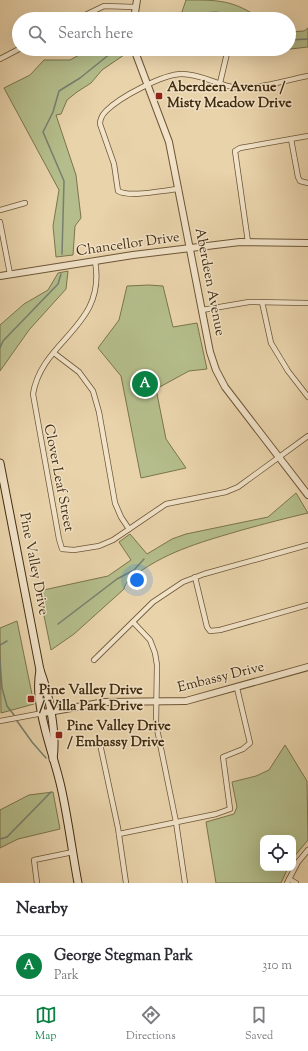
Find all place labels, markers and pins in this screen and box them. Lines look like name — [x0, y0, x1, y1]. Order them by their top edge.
place label: Aberdeen Avenue / Misty Meadow Drive — [167, 78, 292, 114]
marker: Aberdeen Avenue / Misty Meadow Drive — [154, 91, 164, 101]
pin: A — [132, 369, 158, 399]
place label: Pine Valley Drive / Villa Park Drive — [39, 681, 143, 717]
marker: Pine Valley Drive / Villa Park Drive — [26, 694, 36, 704]
place label: Pine Valley Drive / Embassy Drive — [67, 717, 171, 753]
marker: Pine Valley Drive / Embassy Drive — [54, 730, 64, 740]

